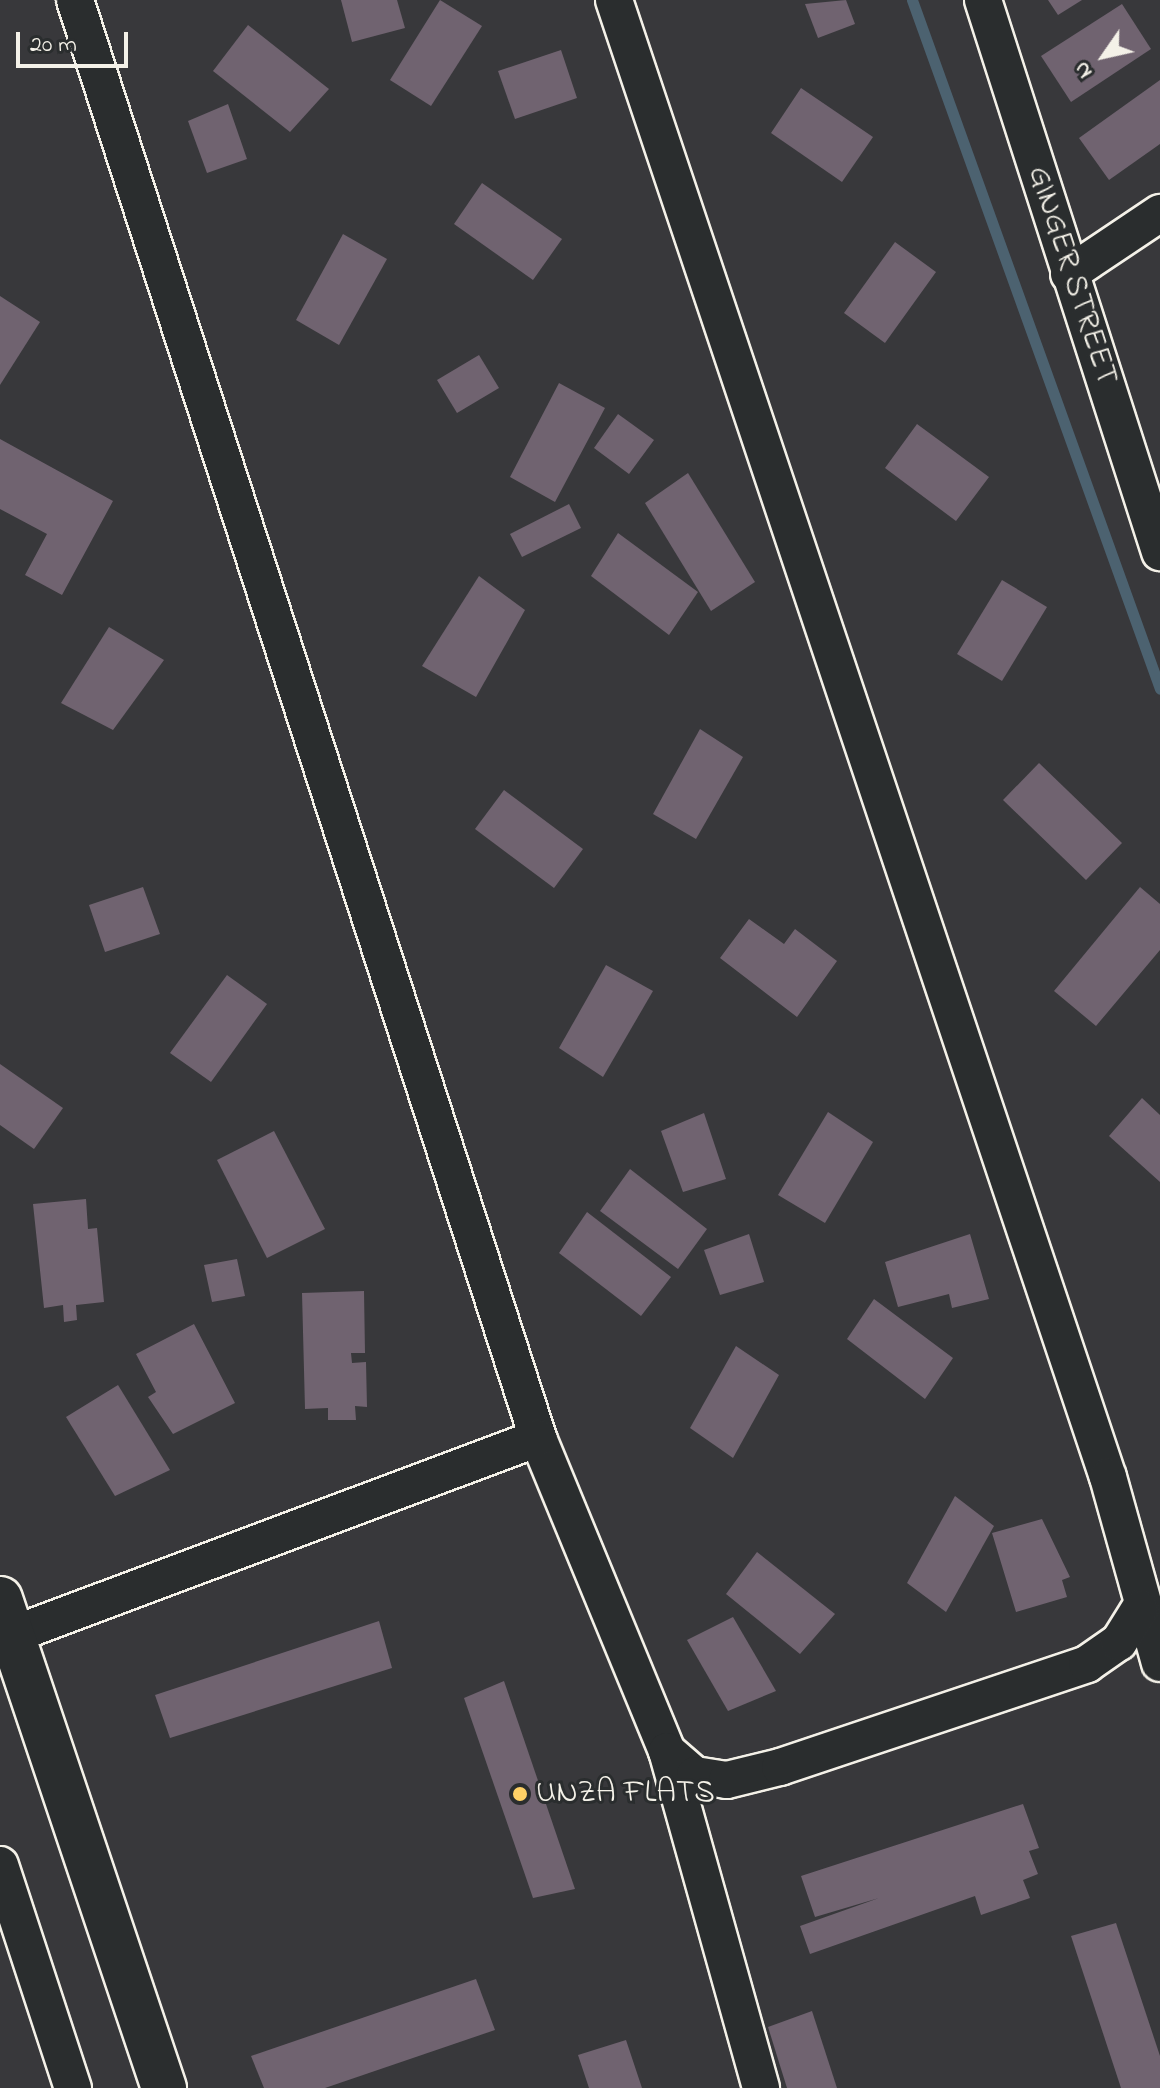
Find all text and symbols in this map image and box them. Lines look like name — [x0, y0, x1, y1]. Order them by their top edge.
scale bar — [20, 16, 132, 66]
north arrow — [1064, 16, 1144, 96]
text: 20 m — [30, 28, 77, 63]
text: N — [1067, 54, 1102, 85]
street label: GINGER STREET — [1018, 162, 1124, 390]
place label: UNZA FLATS — [536, 1775, 715, 1813]
marker: UNZA FLATS — [511, 1785, 529, 1803]

